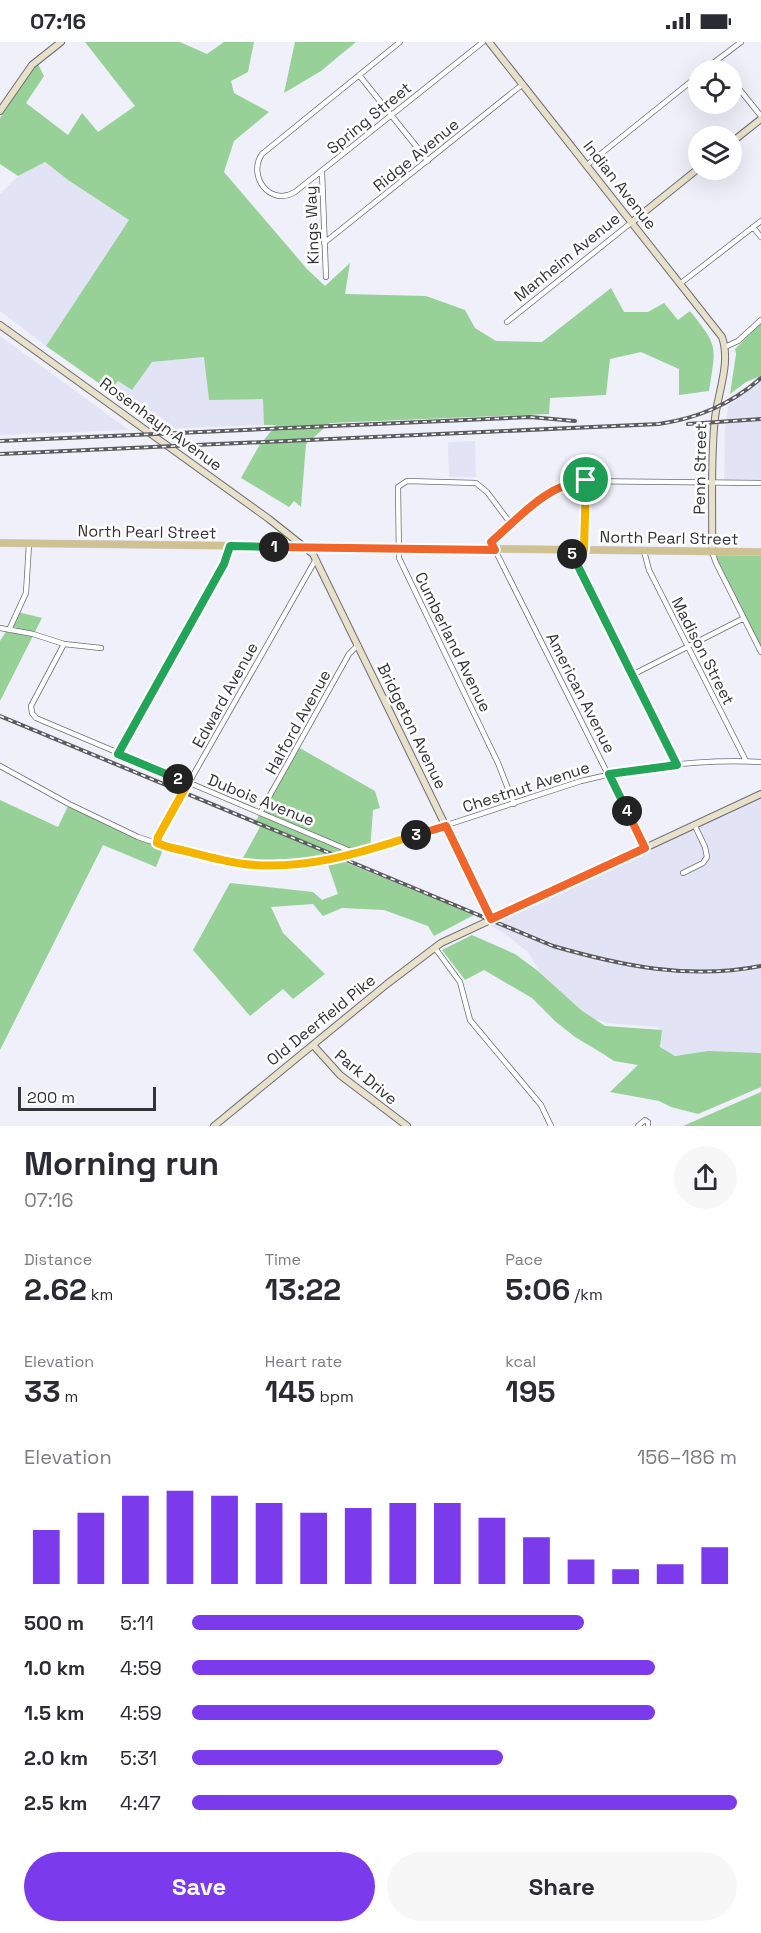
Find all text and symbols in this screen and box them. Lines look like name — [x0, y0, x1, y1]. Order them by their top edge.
text: 07:16 — [30, 7, 86, 35]
map controls — [688, 60, 742, 180]
button: locate — [688, 60, 742, 114]
street label: Spring Street — [322, 77, 416, 159]
street label: Ridge Avenue — [369, 114, 463, 196]
button: layers — [688, 126, 742, 180]
street label: Indian Avenue — [579, 136, 661, 234]
street label: Kings Way — [300, 185, 324, 265]
street label: Manheim Avenue — [510, 208, 624, 306]
street label: Rosenhayn Avenue — [96, 372, 226, 476]
street label: Penn Street — [689, 423, 711, 515]
pin — [560, 454, 611, 505]
icon: arrive — [569, 463, 602, 496]
street label: North Pearl Street — [77, 520, 217, 544]
street label: North Pearl Street — [599, 526, 739, 550]
pin: 1 — [259, 532, 289, 562]
text: 1 — [270, 536, 278, 557]
pin: 5 — [557, 539, 587, 569]
text: 5 — [567, 543, 577, 564]
street label: Cumberland Avenue — [410, 569, 496, 715]
street label: Madison Street — [667, 594, 739, 708]
street label: American Avenue — [542, 629, 620, 757]
street label: Edward Avenue — [187, 638, 263, 752]
street label: Bridgeton Avenue — [372, 660, 452, 792]
street label: Halford Avenue — [261, 666, 335, 778]
street label: Chestnut Avenue — [460, 757, 592, 817]
pin: 2 — [163, 764, 193, 794]
text: 2 — [173, 768, 183, 789]
street label: Dubois Avenue — [205, 769, 317, 831]
pin: 4 — [612, 796, 642, 826]
text: 4 — [622, 800, 632, 821]
pin: 3 — [401, 820, 431, 850]
text: 3 — [411, 824, 421, 845]
street label: Old Deerfield Pike — [262, 970, 380, 1070]
street label: Park Drive — [330, 1045, 402, 1109]
scale bar — [18, 1084, 156, 1112]
text: 200 m — [27, 1087, 75, 1108]
text: Morning run — [24, 1143, 219, 1185]
button: share — [674, 1146, 737, 1209]
text: 07:16 — [24, 1187, 73, 1213]
text: Distance — [24, 1249, 92, 1270]
text: Time — [265, 1249, 301, 1270]
text: Pace — [505, 1249, 543, 1270]
text: 2.62 — [24, 1270, 87, 1309]
text: 13:22 — [265, 1270, 341, 1309]
text: 5:06 — [505, 1270, 570, 1309]
text: km — [87, 1284, 113, 1305]
text: /km — [570, 1284, 603, 1305]
text: Elevation — [24, 1351, 94, 1372]
text: Heart rate — [265, 1351, 342, 1372]
text: kcal — [505, 1351, 536, 1372]
text: 33 — [24, 1372, 60, 1411]
text: 145 — [265, 1372, 315, 1411]
text: 195 — [505, 1372, 555, 1411]
text: m — [60, 1386, 78, 1407]
text: bpm — [315, 1386, 354, 1407]
text: Elevation — [24, 1444, 112, 1470]
text: 156–186 m — [637, 1444, 737, 1470]
text: 500 m — [24, 1610, 84, 1636]
text: 5:11 — [120, 1610, 154, 1636]
text: 1.0 km — [24, 1655, 85, 1681]
text: 4:59 — [120, 1655, 162, 1681]
text: 1.5 km — [24, 1700, 84, 1726]
text: 4:59 — [120, 1700, 162, 1726]
text: 2.0 km — [24, 1745, 88, 1771]
text: 5:31 — [120, 1745, 157, 1771]
text: 2.5 km — [24, 1790, 87, 1816]
text: 4:47 — [120, 1790, 161, 1816]
button: Save — [24, 1852, 375, 1921]
button: Share — [387, 1852, 737, 1921]

